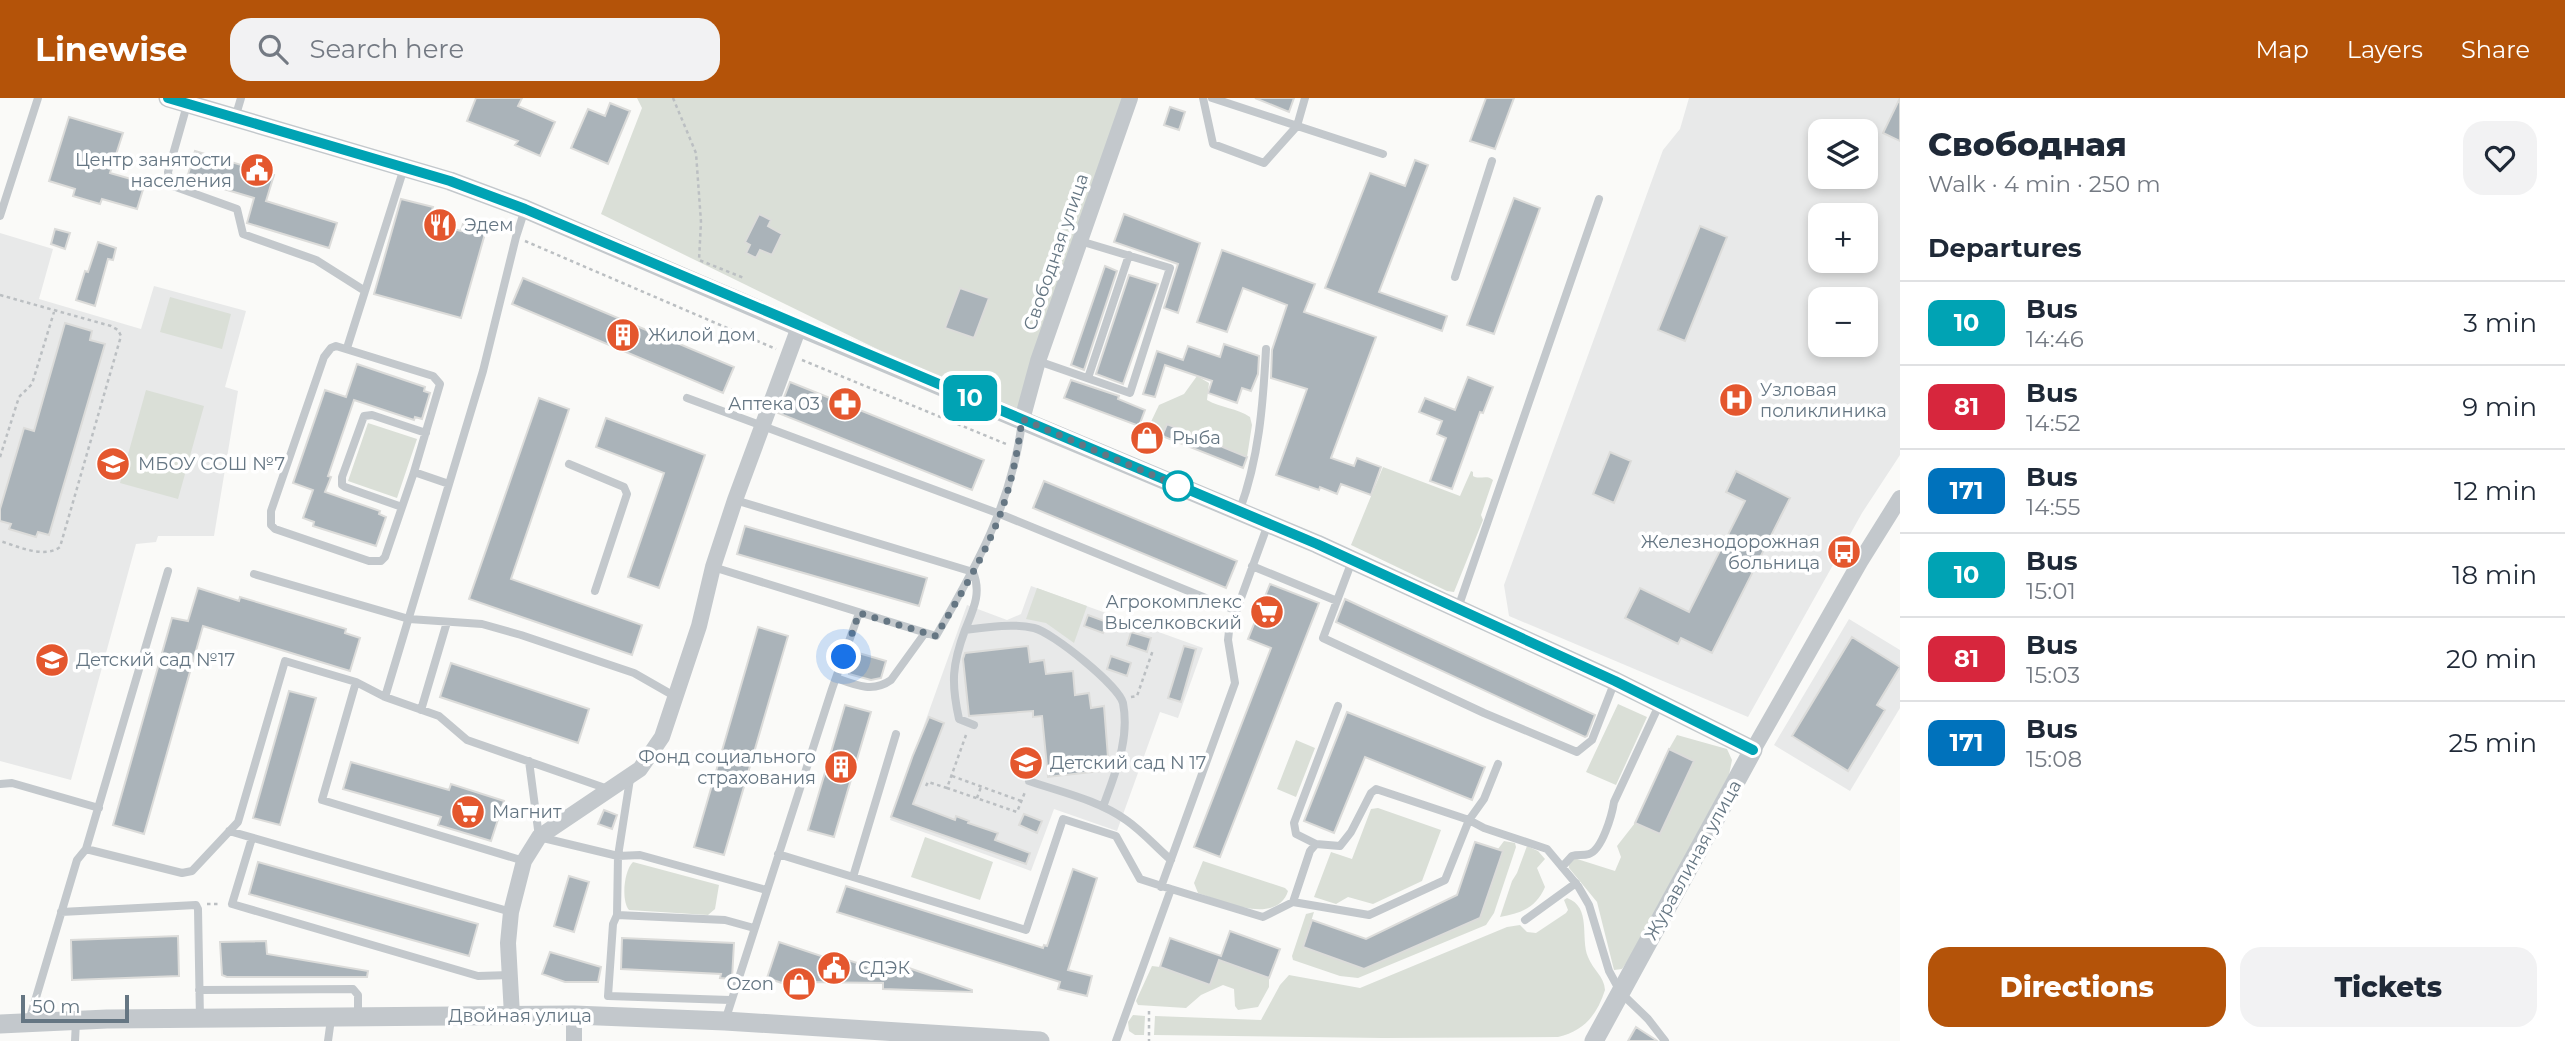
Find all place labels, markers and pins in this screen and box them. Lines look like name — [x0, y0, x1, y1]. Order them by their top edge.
place label: Центр занятости населения — [75, 149, 232, 192]
public building icon: Центр занятости населения — [238, 151, 276, 189]
restaurant icon: Эдем — [421, 206, 459, 244]
place label: Эдем — [464, 214, 513, 236]
building icon: Жилой дом — [604, 316, 642, 354]
place label: Жилой дом — [648, 324, 756, 346]
place label: Узловая поликлиника — [1760, 379, 1887, 422]
hospital icon: Узловая поликлиника — [1717, 381, 1755, 419]
pharmacy icon: Аптека 03 — [826, 385, 864, 423]
place label: Аптека 03 — [728, 393, 820, 415]
shop icon: Рыба — [1128, 419, 1166, 457]
place label: Рыба — [1172, 427, 1221, 449]
school or university icon: МБОУ СОШ №7 — [94, 445, 132, 483]
place label: МБОУ СОШ №7 — [138, 453, 285, 475]
unlabelled marker — [1163, 471, 1193, 501]
place label: Железнодорожная больница — [1641, 531, 1820, 574]
bus stop icon: Железнодорожная больница — [1825, 533, 1863, 571]
place label: Агрокомплекс Выселковский — [1104, 591, 1242, 634]
supermarket icon: Агрокомплекс Выселковский — [1248, 593, 1286, 631]
school or university icon: Детский сад №17 — [33, 641, 71, 679]
place label: Детский сад №17 — [76, 649, 235, 671]
school or university icon: Детский сад N 17 — [1007, 744, 1045, 782]
place label: Фонд социального страхования — [638, 746, 816, 789]
building icon: Фонд социального страхования — [822, 748, 860, 786]
place label: Детский сад N 17 — [1050, 752, 1206, 774]
supermarket icon: Магнит — [449, 793, 487, 831]
place label: Магнит — [492, 801, 562, 823]
public building icon: СДЭК — [815, 949, 853, 987]
place label: СДЭК — [858, 957, 911, 979]
shop icon: Ozon — [780, 965, 818, 1003]
place label: Ozon — [726, 973, 774, 995]

